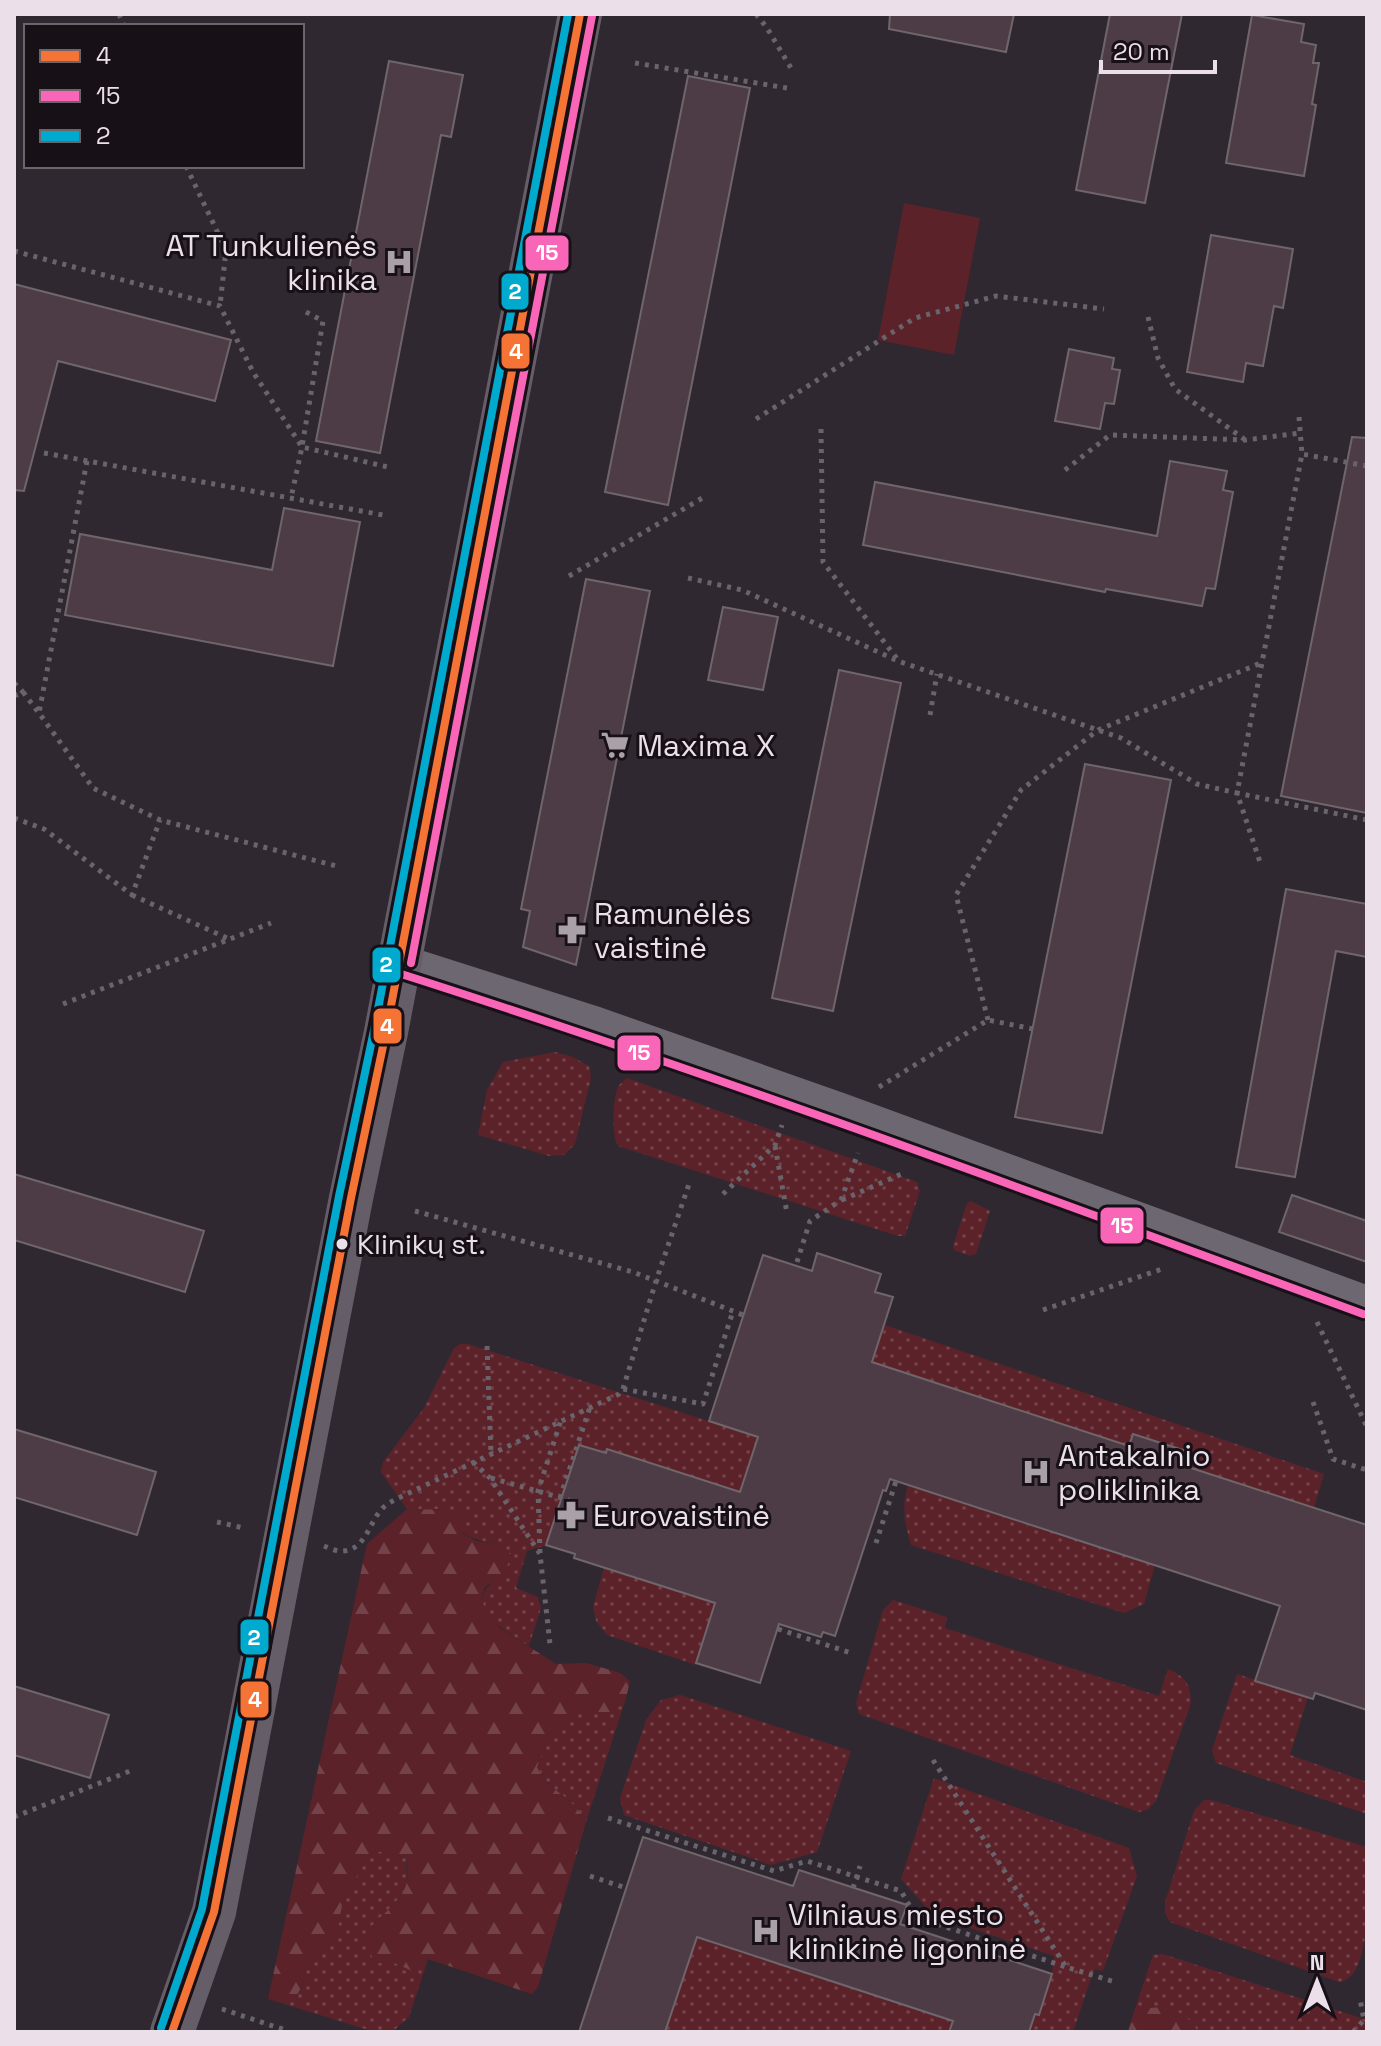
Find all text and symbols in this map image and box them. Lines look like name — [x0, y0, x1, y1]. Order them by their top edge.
legend — [24, 24, 304, 168]
scale bar — [1101, 24, 1215, 74]
text: 20 m — [1113, 36, 1170, 67]
text: 4 — [96, 40, 111, 71]
text: 15 — [96, 80, 120, 111]
text: 2 — [96, 120, 110, 151]
place label: AT Tunkulienės klinika — [166, 226, 377, 299]
line badge: 15 — [524, 234, 570, 272]
text: 15 — [535, 238, 559, 266]
hospital icon: AT Tunkulienės klinika — [384, 247, 414, 277]
line badge: 2 — [500, 272, 530, 311]
text: 2 — [508, 277, 522, 305]
line badge: 4 — [500, 332, 531, 370]
text: 4 — [509, 337, 523, 365]
place label: Maxima X — [637, 726, 775, 765]
supermarket icon: Maxima X — [600, 730, 630, 760]
place label: Ramunėlės vaistinė — [594, 894, 751, 967]
pharmacy icon: Ramunėlės vaistinė — [557, 915, 587, 945]
line badge: 2 — [371, 946, 402, 984]
text: 2 — [379, 950, 393, 978]
line badge: 4 — [372, 1007, 403, 1045]
text: 4 — [380, 1012, 394, 1040]
line badge: 15 — [616, 1034, 662, 1072]
text: 15 — [627, 1038, 651, 1066]
line badge: 15 — [1099, 1206, 1145, 1245]
text: 15 — [1110, 1211, 1134, 1239]
place label: Klinikų st. — [357, 1226, 486, 1262]
marker: Klinikų st. — [334, 1236, 350, 1252]
place label: Antakalnio poliklinika — [1058, 1436, 1211, 1509]
hospital icon: Antakalnio poliklinika — [1021, 1457, 1051, 1487]
place label: Eurovaistinė — [593, 1496, 770, 1535]
pharmacy icon: Eurovaistinė — [556, 1500, 586, 1530]
line badge: 2 — [239, 1618, 270, 1656]
text: 2 — [247, 1623, 261, 1651]
line badge: 4 — [239, 1680, 270, 1719]
text: 4 — [248, 1685, 262, 1713]
place label: Vilniaus miesto klinikinė ligoninė — [788, 1895, 1026, 1968]
hospital icon: Vilniaus miesto klinikinė ligoninė — [751, 1916, 781, 1946]
north arrow — [1277, 1942, 1357, 2022]
text: N — [1310, 1948, 1324, 1976]

